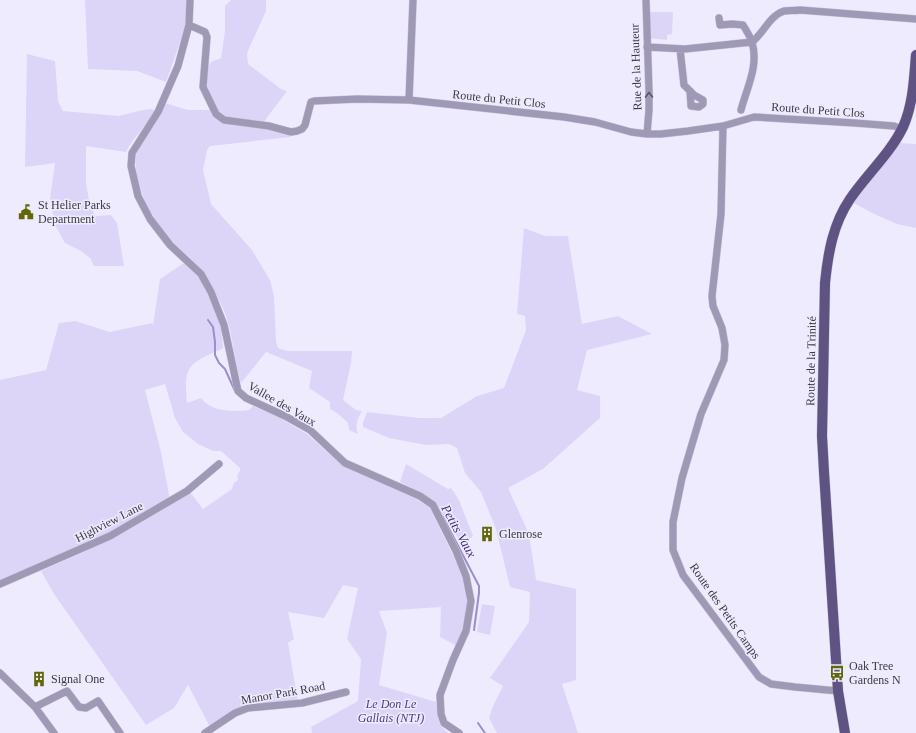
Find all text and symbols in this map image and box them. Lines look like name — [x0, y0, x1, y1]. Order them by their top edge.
street label: Rue de la Hauteur — [627, 23, 645, 111]
street label: Route du Petit Clos — [452, 87, 547, 111]
one-way arrow — [645, 92, 653, 98]
street label: Route du Petit Clos — [771, 100, 866, 120]
place label: St Helier Parks Department — [38, 198, 111, 226]
public building icon: St Helier Parks Department — [17, 203, 35, 221]
street label: Route de la Trinité — [803, 316, 819, 406]
street label: Vallee des Vaux — [245, 379, 319, 429]
street label: Highview Lane — [73, 499, 145, 545]
water label: Petits Vaux — [438, 501, 480, 560]
building icon: Glenrose — [478, 525, 496, 543]
place label: Glenrose — [499, 527, 542, 541]
street label: Route des Petits Camps — [687, 560, 764, 662]
place label: Oak Tree Gardens N — [849, 659, 901, 687]
bus stop icon: Oak Tree Gardens N — [828, 664, 846, 682]
building icon: Signal One — [30, 670, 48, 688]
place label: Signal One — [51, 672, 105, 686]
street label: Manor Park Road — [240, 679, 326, 707]
park label: Le Don Le Gallais (NTJ) — [358, 697, 424, 725]

